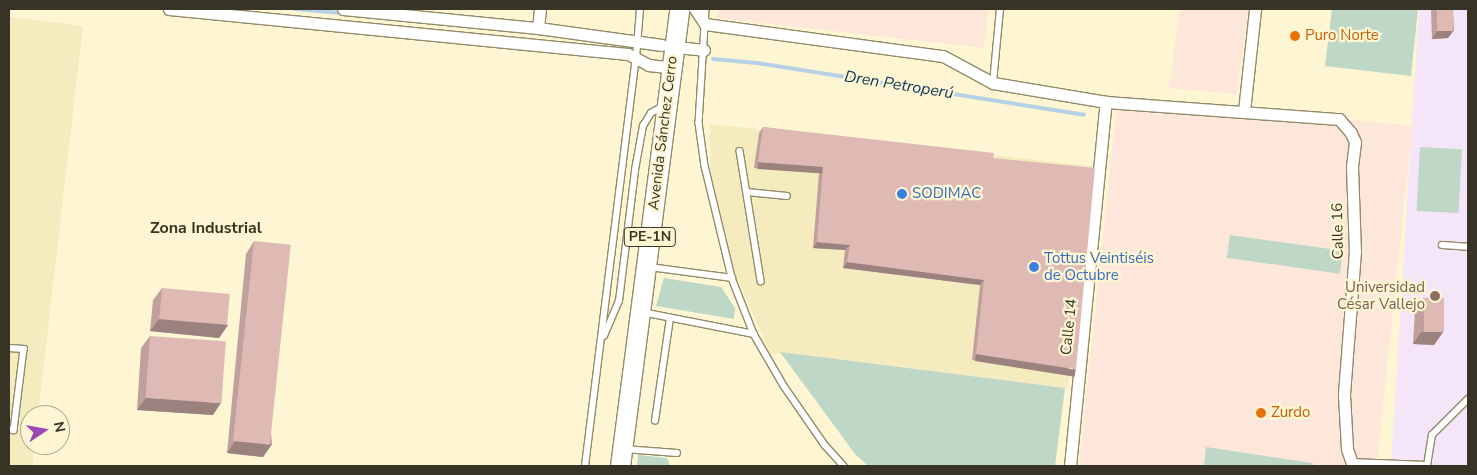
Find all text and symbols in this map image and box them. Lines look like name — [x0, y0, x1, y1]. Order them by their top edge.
place label: Puro Norte — [1305, 27, 1379, 45]
marker: Puro Norte — [1289, 30, 1301, 42]
street label: Avenida Sánchez Cerro — [645, 55, 681, 211]
water label: Dren Petroperú — [843, 67, 955, 103]
place label: SODIMAC — [912, 185, 981, 203]
marker: SODIMAC — [896, 188, 908, 200]
street label: Calle 16 — [1329, 203, 1347, 259]
district label: Zona Industrial — [150, 218, 262, 238]
road number: PE-1N — [624, 226, 676, 248]
place label: Tottus Veintiséis de Octubre — [1044, 249, 1154, 284]
marker: Tottus Veintiséis de Octubre — [1028, 261, 1040, 273]
place label: Universidad César Vallejo — [1337, 278, 1425, 313]
marker: Universidad César Vallejo — [1429, 290, 1441, 302]
street label: Calle 14 — [1057, 298, 1081, 356]
place label: Zurdo — [1271, 404, 1310, 422]
north arrow — [20, 405, 70, 455]
marker: Zurdo — [1255, 407, 1267, 419]
text: N — [49, 420, 70, 434]

